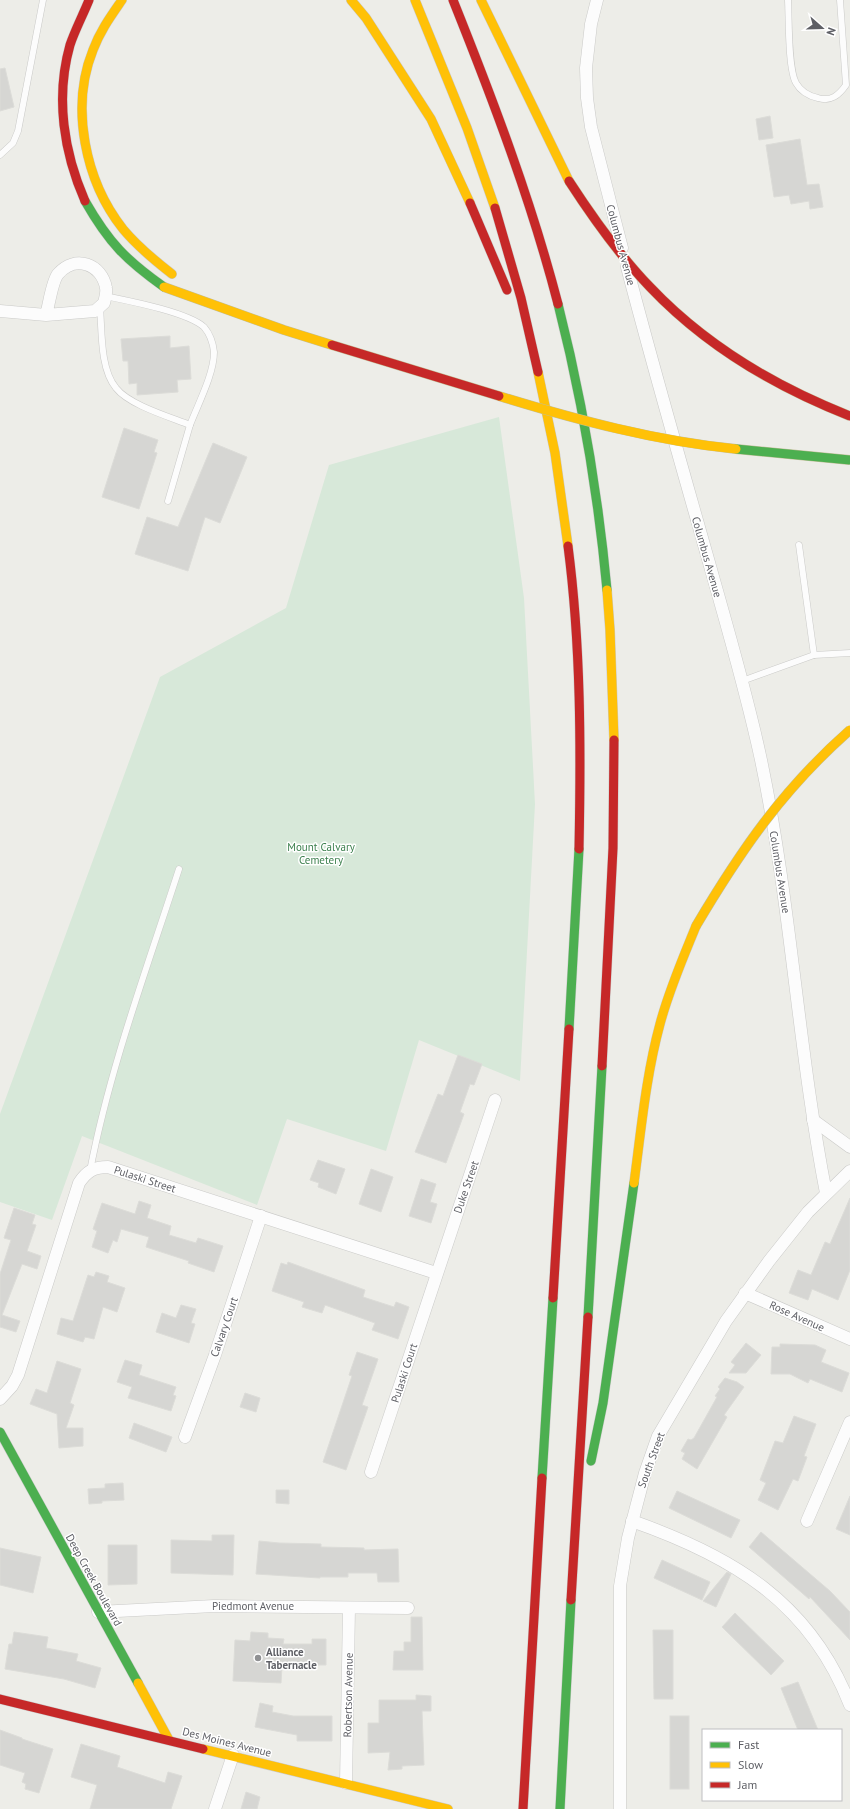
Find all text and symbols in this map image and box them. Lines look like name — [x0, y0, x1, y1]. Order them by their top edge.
north arrow — [802, 8, 842, 48]
text: N — [824, 26, 839, 37]
street label: Columbus Avenue — [603, 203, 639, 287]
street label: Columbus Avenue — [689, 515, 725, 599]
street label: Columbus Avenue — [767, 830, 793, 915]
park label: Mount Calvary Cemetery — [287, 840, 356, 867]
street label: Duke Street — [450, 1159, 482, 1215]
street label: Pulaski Street — [112, 1162, 178, 1196]
street label: Calvary Court — [207, 1295, 241, 1359]
street label: Rose Avenue — [767, 1298, 827, 1335]
street label: Pulaski Court — [388, 1341, 420, 1404]
street label: South Street — [634, 1430, 668, 1490]
street label: Deep Creek Boulevard — [63, 1532, 125, 1629]
street label: Piedmont Avenue — [212, 1599, 294, 1613]
place label: Alliance Tabernacle — [266, 1645, 317, 1672]
street label: Robertson Avenue — [340, 1652, 356, 1737]
marker: Alliance Tabernacle — [253, 1653, 263, 1663]
street label: Des Moines Avenue — [181, 1724, 273, 1760]
legend — [702, 1729, 842, 1801]
text: Fast — [738, 1737, 759, 1752]
text: Slow — [738, 1757, 763, 1772]
text: Jam — [737, 1777, 757, 1792]

